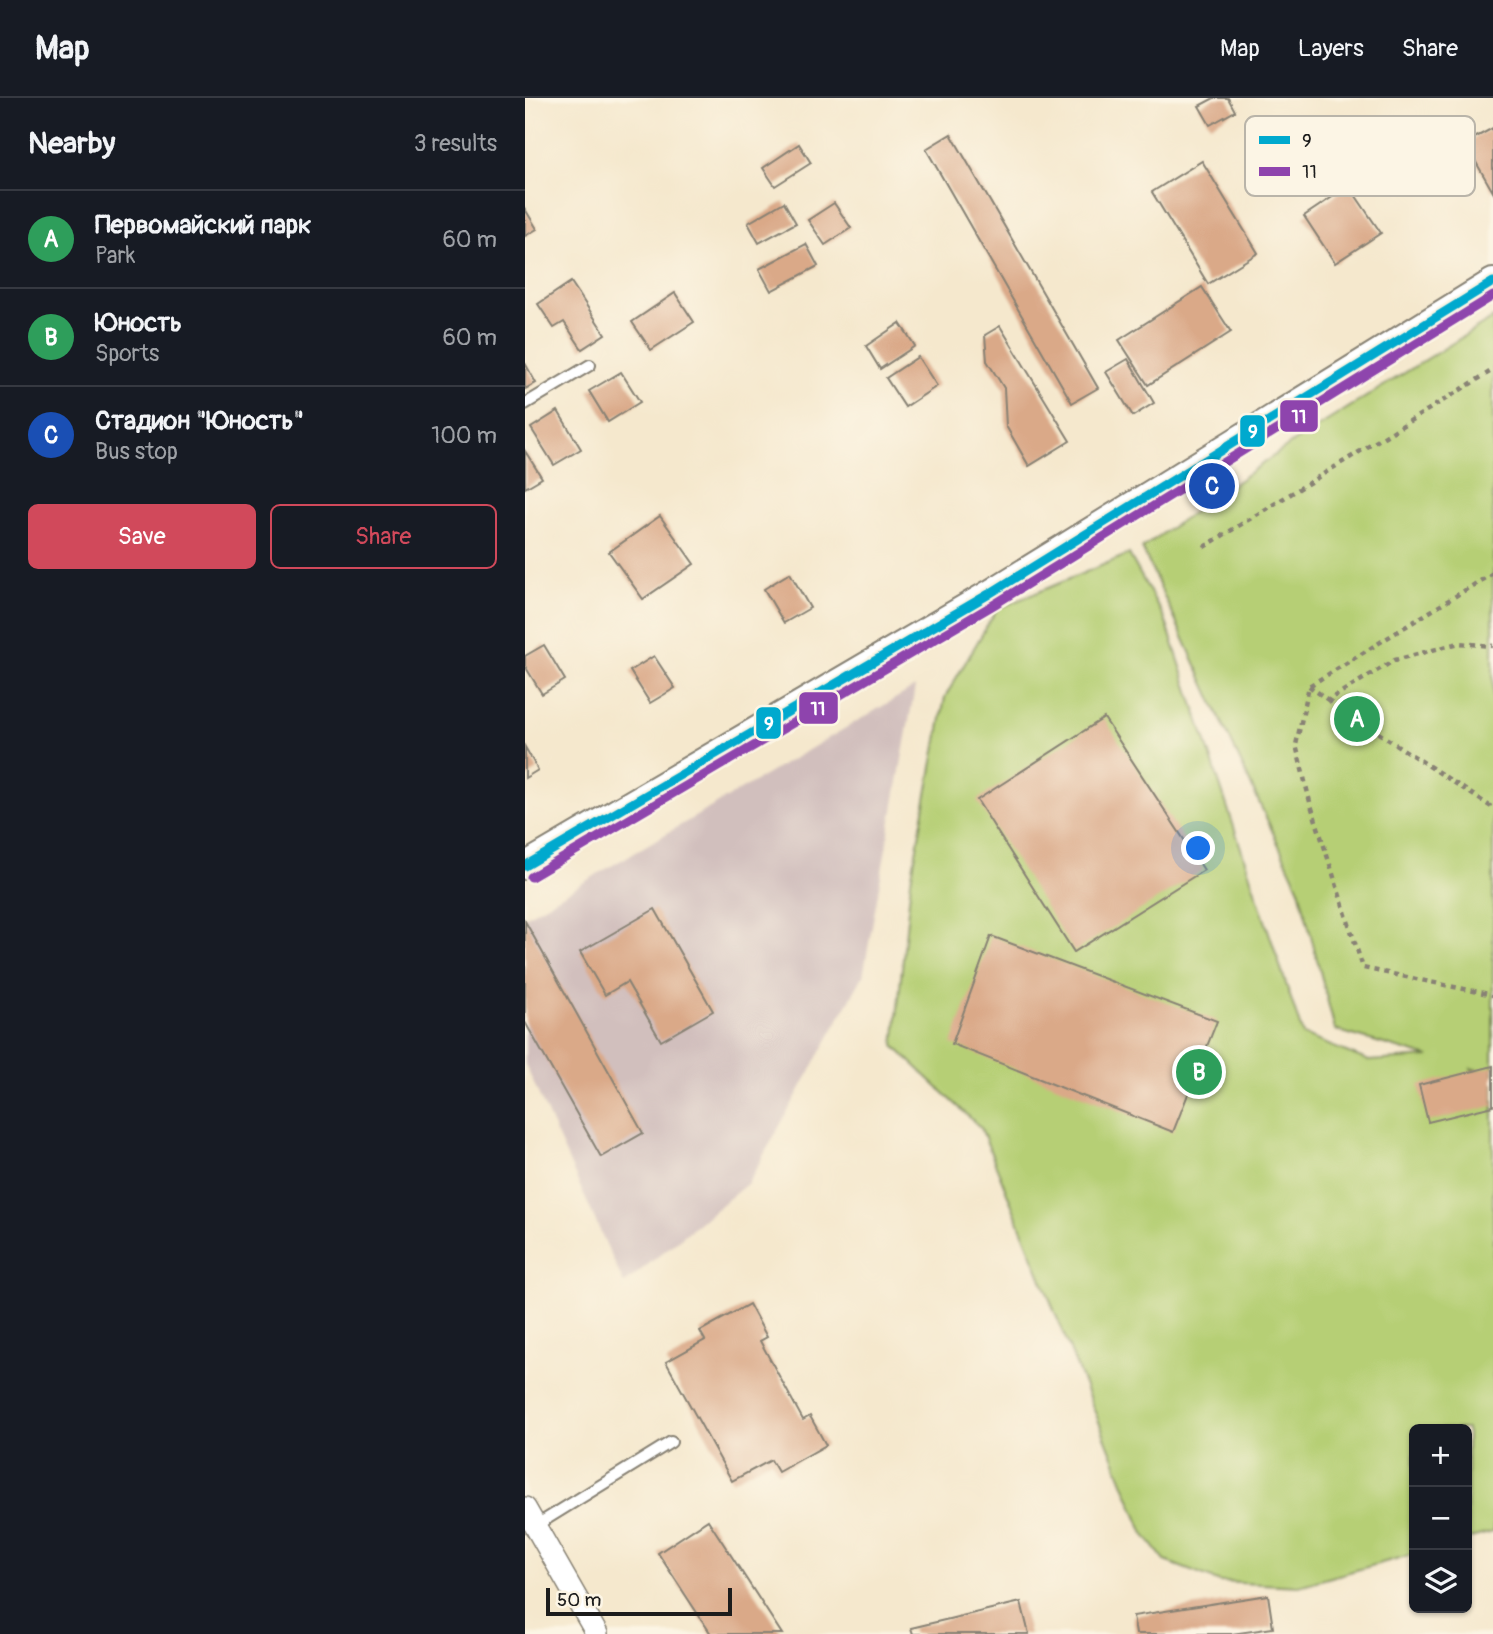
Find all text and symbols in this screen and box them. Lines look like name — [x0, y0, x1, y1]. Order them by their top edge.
text: Map — [35, 28, 90, 69]
text: Map — [1220, 34, 1260, 63]
text: Layers — [1298, 34, 1364, 63]
text: Share — [1402, 34, 1458, 63]
legend — [1245, 116, 1475, 196]
text: Nearby — [28, 125, 115, 162]
text: 3 results — [414, 129, 497, 158]
text: 9 — [1302, 129, 1312, 153]
text: 11 — [1302, 160, 1317, 184]
text: Первомайский парк — [95, 209, 311, 241]
text: A — [44, 225, 58, 254]
text: 60 m — [442, 225, 497, 254]
text: Park — [95, 241, 135, 270]
text: Юность — [95, 307, 182, 339]
text: B — [44, 323, 58, 352]
text: 60 m — [442, 323, 497, 352]
text: Sports — [95, 339, 159, 368]
line badge: 11 — [1279, 399, 1319, 433]
text: Стадион "Юность" — [95, 405, 304, 437]
text: 11 — [1292, 405, 1306, 429]
line badge: 9 — [1239, 414, 1266, 448]
text: 9 — [1248, 420, 1258, 444]
text: C — [44, 421, 58, 450]
text: 100 m — [431, 421, 497, 450]
text: Bus stop — [95, 437, 178, 466]
pin: C — [1189, 460, 1235, 512]
button: Save — [28, 504, 256, 569]
button: Share — [270, 504, 497, 569]
line badge: 11 — [798, 691, 839, 725]
pin: A — [1334, 693, 1380, 745]
text: 11 — [811, 697, 825, 721]
line badge: 9 — [755, 706, 782, 740]
text: 9 — [764, 712, 774, 736]
your location — [1181, 831, 1215, 865]
pin: B — [1176, 1046, 1222, 1098]
map controls — [1409, 1424, 1472, 1613]
button: + — [1409, 1424, 1472, 1487]
button: − — [1409, 1487, 1472, 1550]
button: layers — [1409, 1550, 1472, 1613]
scale bar — [546, 1585, 731, 1617]
text: 50 m — [557, 1588, 601, 1612]

